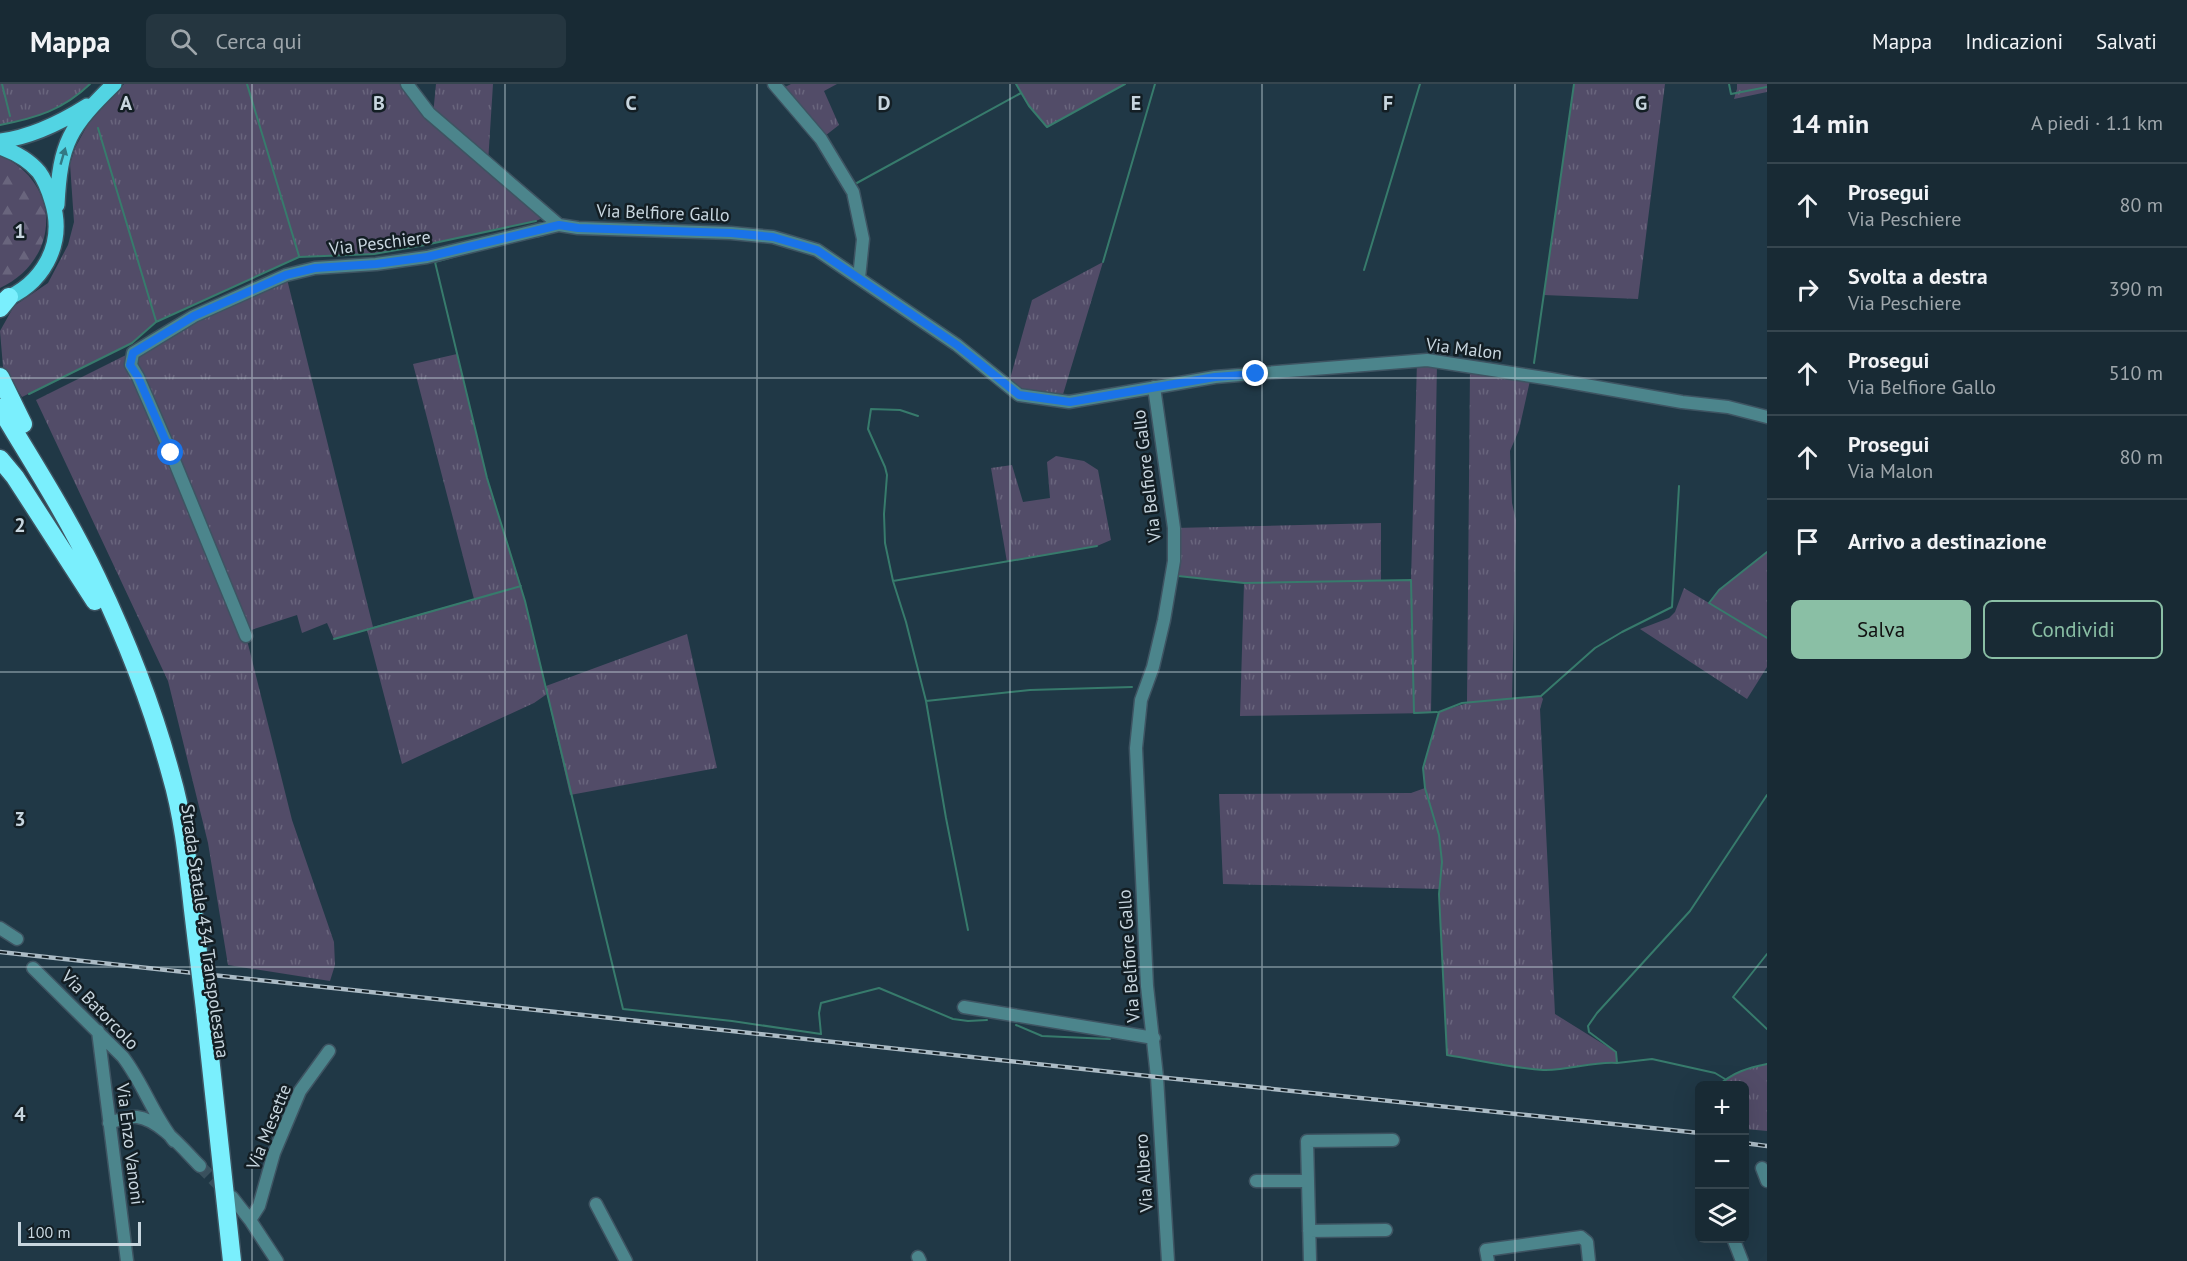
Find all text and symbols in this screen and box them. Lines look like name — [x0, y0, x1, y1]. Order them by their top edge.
search box — [146, 14, 566, 68]
text: Mappa — [30, 23, 110, 60]
icon: search — [167, 25, 200, 58]
text: Cerca qui — [215, 27, 302, 55]
text: Mappa — [1872, 28, 1932, 55]
text: Indicazioni — [1965, 28, 2063, 55]
text: Salvati — [2096, 28, 2157, 55]
text: A — [120, 90, 133, 116]
text: B — [373, 90, 385, 116]
text: C — [625, 90, 637, 116]
text: D — [878, 90, 891, 116]
text: E — [1131, 90, 1141, 116]
text: F — [1383, 90, 1393, 116]
text: G — [1635, 90, 1647, 116]
text: 14 min — [1791, 107, 1869, 140]
text: A piedi · 1.1 km — [2031, 110, 2163, 136]
one-way arrow — [58, 147, 68, 165]
text: Prosegui — [1848, 178, 1929, 206]
icon: ahead — [1791, 189, 1824, 222]
text: 80 m — [2120, 192, 2163, 218]
street label: Via Belfiore Gallo — [595, 199, 730, 226]
text: Via Peschiere — [1848, 206, 1961, 232]
text: 1 — [14, 218, 26, 244]
street label: Via Peschiere — [327, 225, 432, 260]
text: Svolta a destra — [1848, 262, 1988, 290]
icon: right — [1791, 273, 1824, 306]
text: 390 m — [2109, 276, 2163, 302]
text: Via Peschiere — [1848, 290, 1961, 316]
street label: Via Malon — [1424, 332, 1504, 365]
text: Prosegui — [1848, 346, 1929, 374]
icon: ahead — [1791, 357, 1824, 390]
route end — [1242, 360, 1268, 386]
text: 510 m — [2109, 360, 2163, 386]
text: Via Belfiore Gallo — [1848, 374, 1996, 400]
street label: Via Belfiore Gallo — [1127, 409, 1166, 545]
text: Prosegui — [1848, 430, 1929, 458]
route start — [157, 439, 183, 465]
icon: ahead — [1791, 441, 1824, 474]
text: 80 m — [2120, 444, 2163, 470]
text: Via Malon — [1848, 458, 1933, 484]
text: 2 — [14, 512, 26, 538]
icon: arrive — [1791, 525, 1824, 558]
text: Arrivo a destinazione — [1848, 527, 2047, 555]
button: Salva — [1791, 600, 1971, 659]
button: Condividi — [1983, 600, 2163, 659]
street label: Strada Statale 434 Transpolesana — [176, 802, 235, 1059]
text: 3 — [14, 806, 26, 832]
street label: Via Belfiore Gallo — [1112, 889, 1145, 1024]
street label: Via Batorcolo — [56, 964, 144, 1054]
street label: Via Enzo Vanoni — [112, 1081, 149, 1206]
street label: Via Mesette — [241, 1081, 296, 1174]
map controls — [1695, 1081, 1749, 1243]
button: + — [1695, 1081, 1749, 1135]
text: 4 — [14, 1101, 26, 1127]
street label: Via Albero — [1129, 1133, 1158, 1214]
button: − — [1695, 1135, 1749, 1189]
button: layers — [1695, 1189, 1749, 1243]
scale bar — [18, 1219, 141, 1246]
text: 100 m — [27, 1222, 70, 1242]

